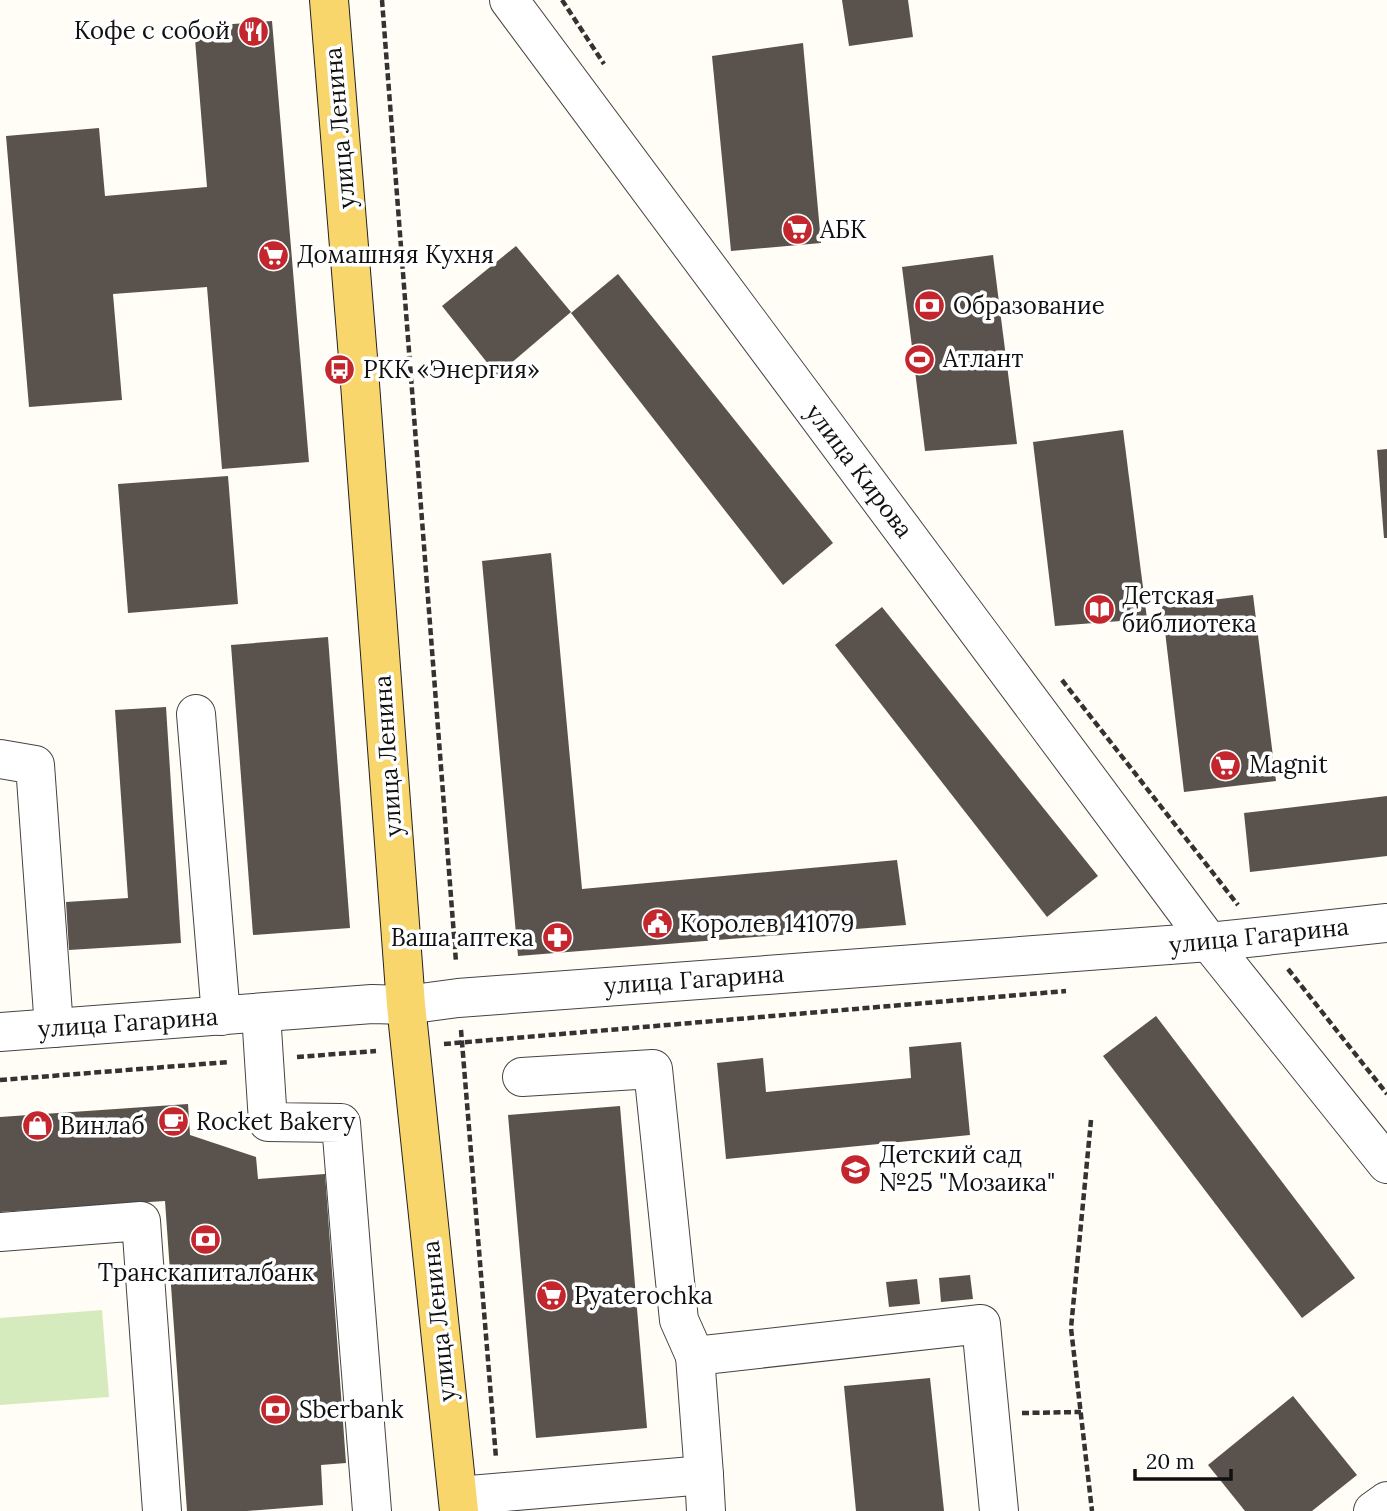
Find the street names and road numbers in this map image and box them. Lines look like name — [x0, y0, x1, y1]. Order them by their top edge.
street label: улица Ленина — [317, 46, 362, 210]
street label: улица Кирова — [799, 397, 920, 544]
street label: улица Ленина — [366, 674, 409, 838]
street label: улица Гагарина — [1168, 911, 1350, 960]
street label: улица Гагарина — [603, 958, 785, 1001]
street label: улица Гагарина — [37, 1001, 219, 1044]
street label: улица Ленина — [415, 1239, 462, 1403]

